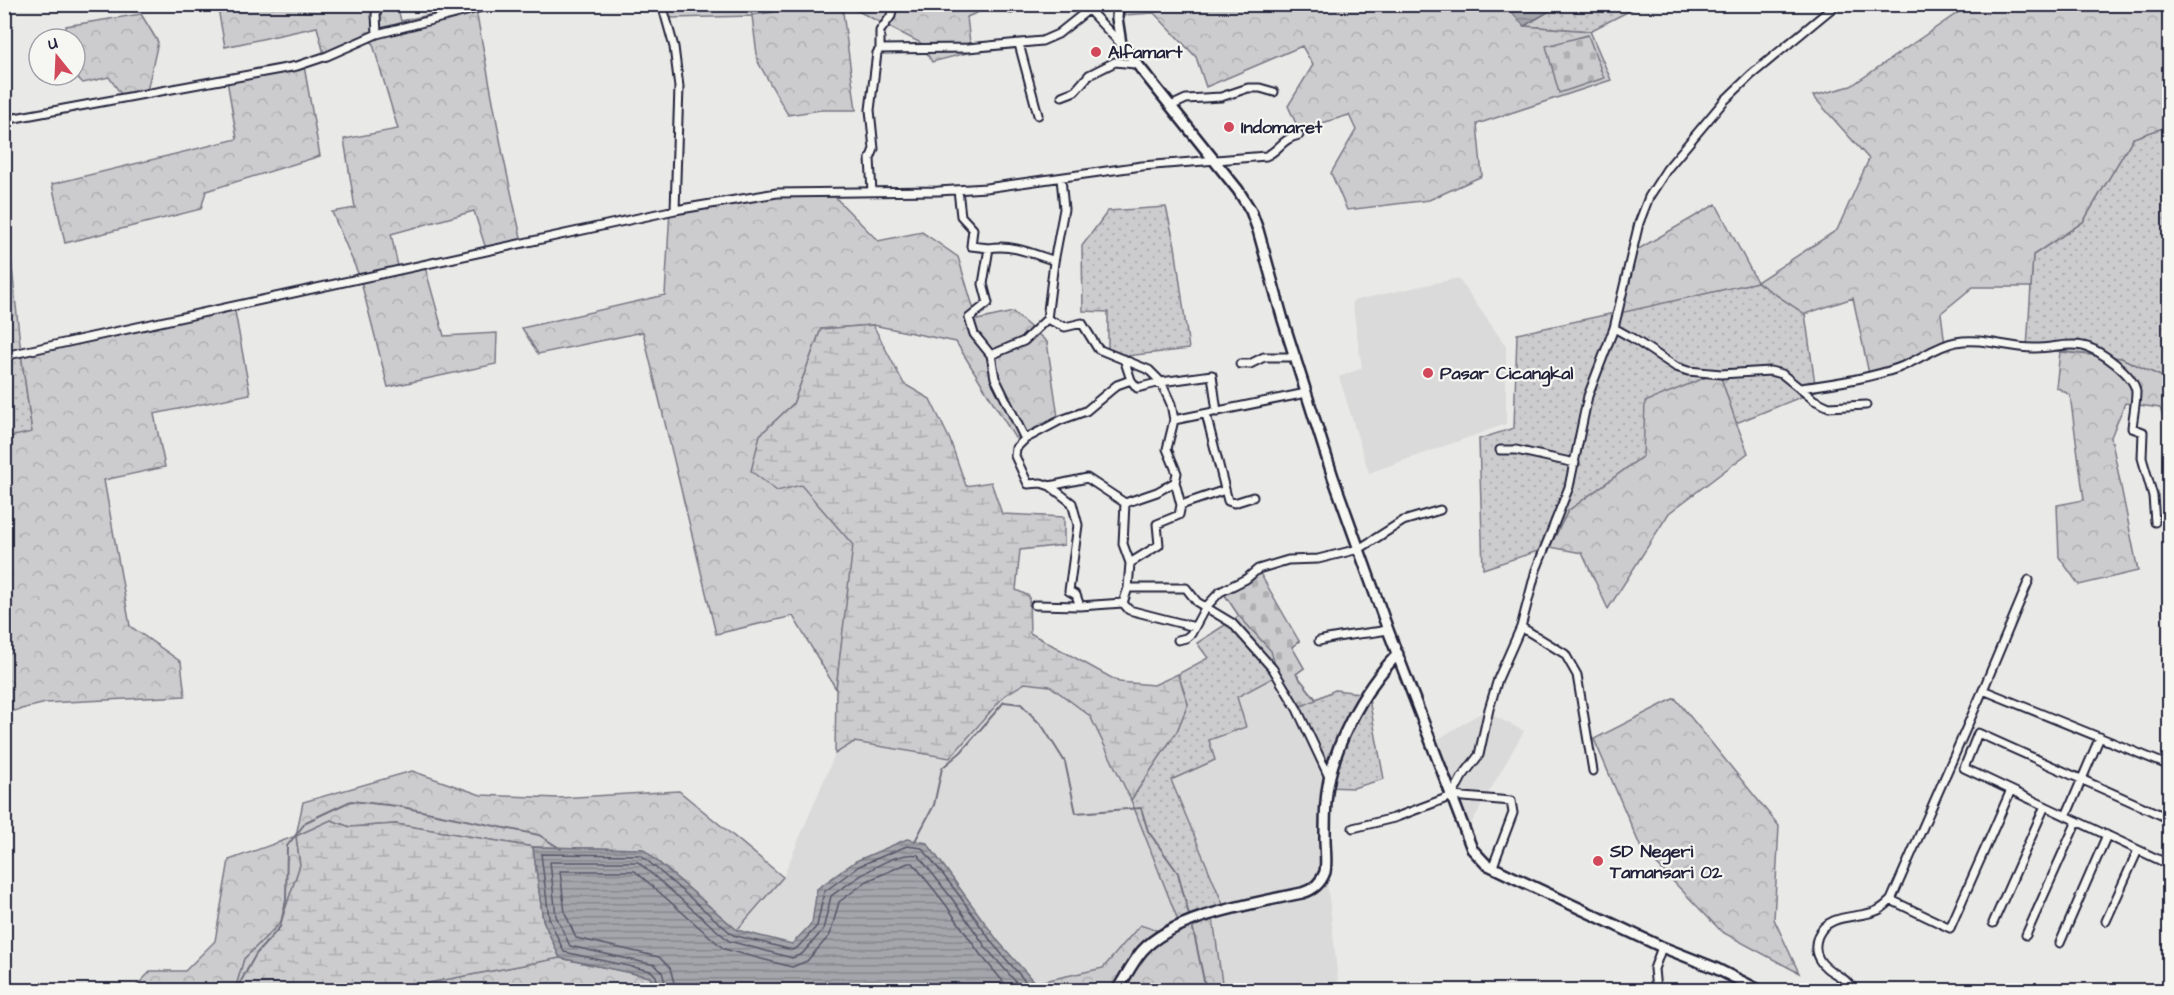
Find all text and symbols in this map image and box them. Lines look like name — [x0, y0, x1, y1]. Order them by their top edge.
north arrow — [27, 27, 87, 87]
text: U — [45, 32, 60, 56]
place label: Alfamart — [1108, 40, 1183, 65]
marker: Alfamart — [1089, 45, 1103, 59]
place label: Indomaret — [1241, 115, 1323, 140]
marker: Indomaret — [1222, 120, 1236, 134]
place label: Pasar Cicangkal — [1440, 361, 1573, 387]
marker: Pasar Cicangkal — [1421, 366, 1435, 380]
place label: SD Negeri Tamansari 02 — [1609, 839, 1723, 885]
marker: SD Negeri Tamansari 02 — [1591, 854, 1605, 868]

